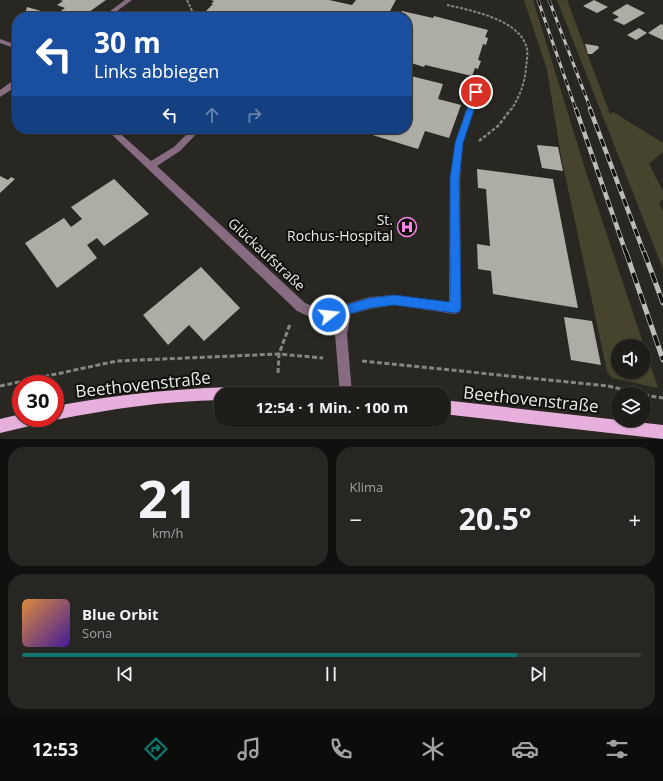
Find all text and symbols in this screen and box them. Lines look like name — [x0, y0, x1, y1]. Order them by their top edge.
text: 30 m — [94, 23, 161, 61]
icon: left — [28, 28, 80, 80]
text: Links abbiegen — [94, 59, 219, 83]
pin — [459, 75, 493, 109]
icon: arrive — [465, 81, 487, 103]
icon: left — [159, 104, 181, 126]
icon: ahead — [201, 104, 223, 126]
icon: right — [243, 104, 265, 126]
place label: St. Rochus-Hospital — [287, 210, 393, 245]
street label: Glückaufstraße — [224, 213, 310, 295]
hospital icon: St. Rochus-Hospital — [396, 216, 418, 238]
position arrow — [308, 294, 350, 336]
map controls — [611, 339, 651, 427]
button: sound — [611, 339, 651, 379]
street label: Beethovenstraße — [74, 365, 212, 403]
speed limit sign: 30 — [12, 375, 64, 427]
street label: Beethovenstraße — [462, 380, 600, 418]
button: layers — [611, 387, 651, 427]
text: 12:54 · 1 Min. · 100 m — [256, 397, 408, 417]
text: 21 — [138, 462, 197, 533]
text: Klima — [350, 478, 383, 496]
text: 20.5° — [459, 498, 532, 539]
text: − — [350, 504, 362, 534]
text: + — [628, 504, 641, 534]
text: km/h — [152, 524, 184, 542]
text: Blue Orbit — [82, 604, 159, 624]
text: Sona — [82, 624, 112, 642]
icon: previous — [114, 663, 136, 685]
icon: pause — [320, 663, 342, 685]
icon: next — [527, 663, 549, 685]
icon: directions — [142, 735, 170, 763]
icon: music — [235, 735, 263, 763]
icon: phone — [327, 735, 355, 763]
icon: climate — [419, 735, 447, 763]
icon: car — [511, 735, 539, 763]
icon: filters — [603, 735, 631, 763]
text: 12:53 — [32, 737, 78, 761]

